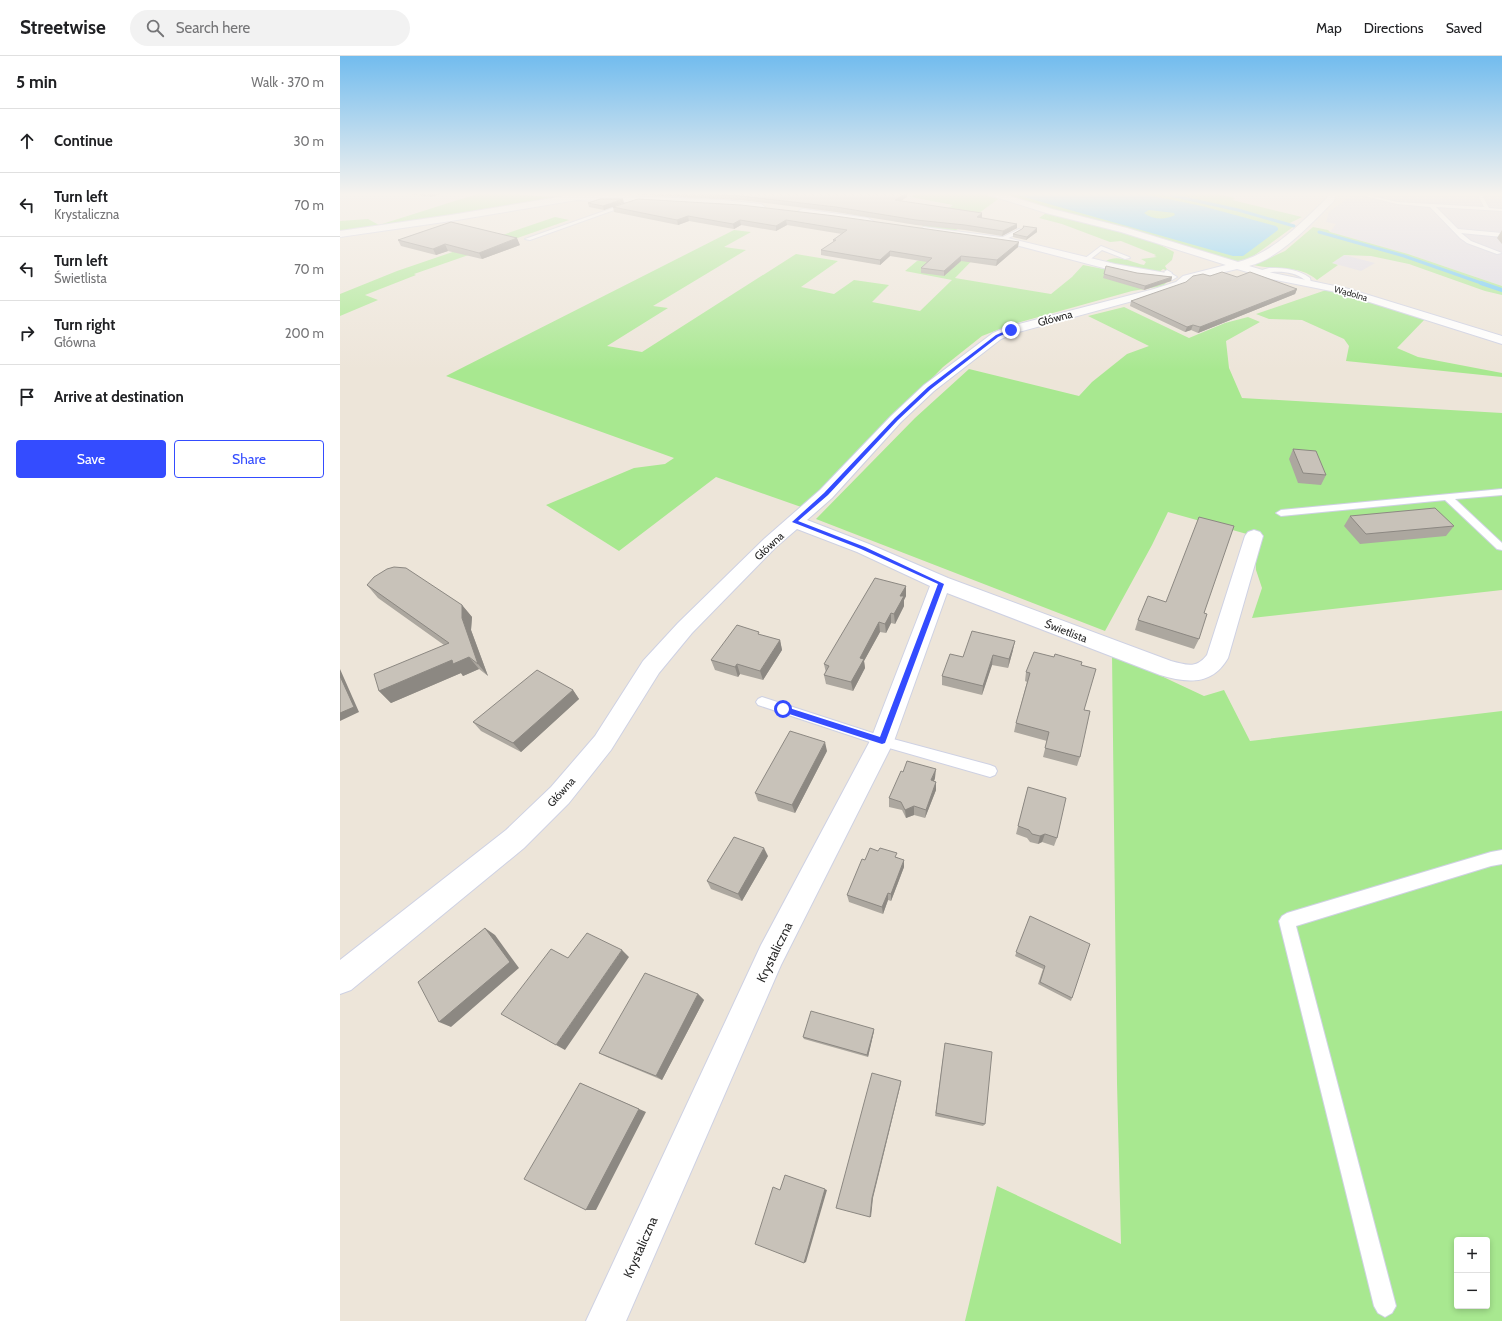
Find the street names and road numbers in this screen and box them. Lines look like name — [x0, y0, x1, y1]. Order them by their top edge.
street label: Wądolna — [1333, 283, 1370, 303]
street label: Główna — [1036, 306, 1075, 329]
street label: Główna — [751, 528, 787, 563]
street label: Świetlista — [1043, 616, 1090, 646]
street label: Główna — [544, 774, 579, 810]
street label: Krystaliczna — [752, 918, 796, 985]
street label: Krystaliczna — [619, 1213, 661, 1280]

